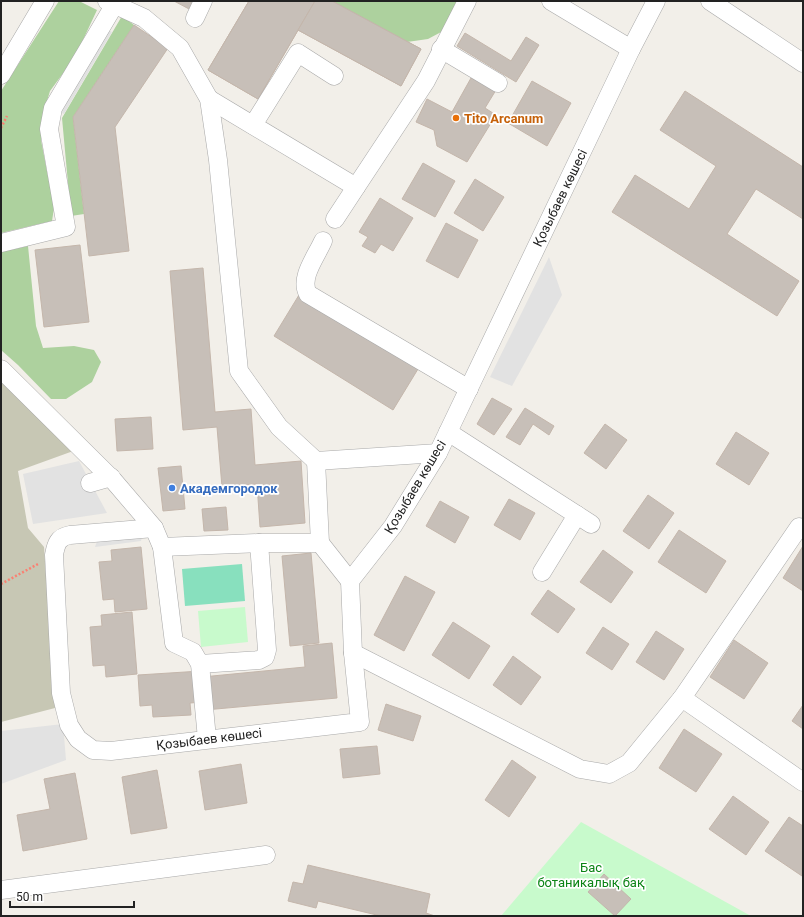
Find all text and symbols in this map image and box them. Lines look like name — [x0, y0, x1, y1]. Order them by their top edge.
place label: Tito Arcanum — [464, 111, 543, 126]
marker: Tito Arcanum — [451, 113, 461, 123]
street label: Қозыбаев көшесі — [530, 147, 590, 249]
street label: Қозыбаев көшесі — [381, 437, 449, 537]
place label: Академгородок — [180, 481, 278, 496]
marker: Академгородок — [167, 483, 177, 493]
street label: Қозыбаев көшесі — [155, 725, 263, 753]
park label: Бас ботаникалық бақ — [537, 860, 645, 890]
scale bar — [10, 883, 134, 909]
text: 50 m — [16, 890, 43, 904]

